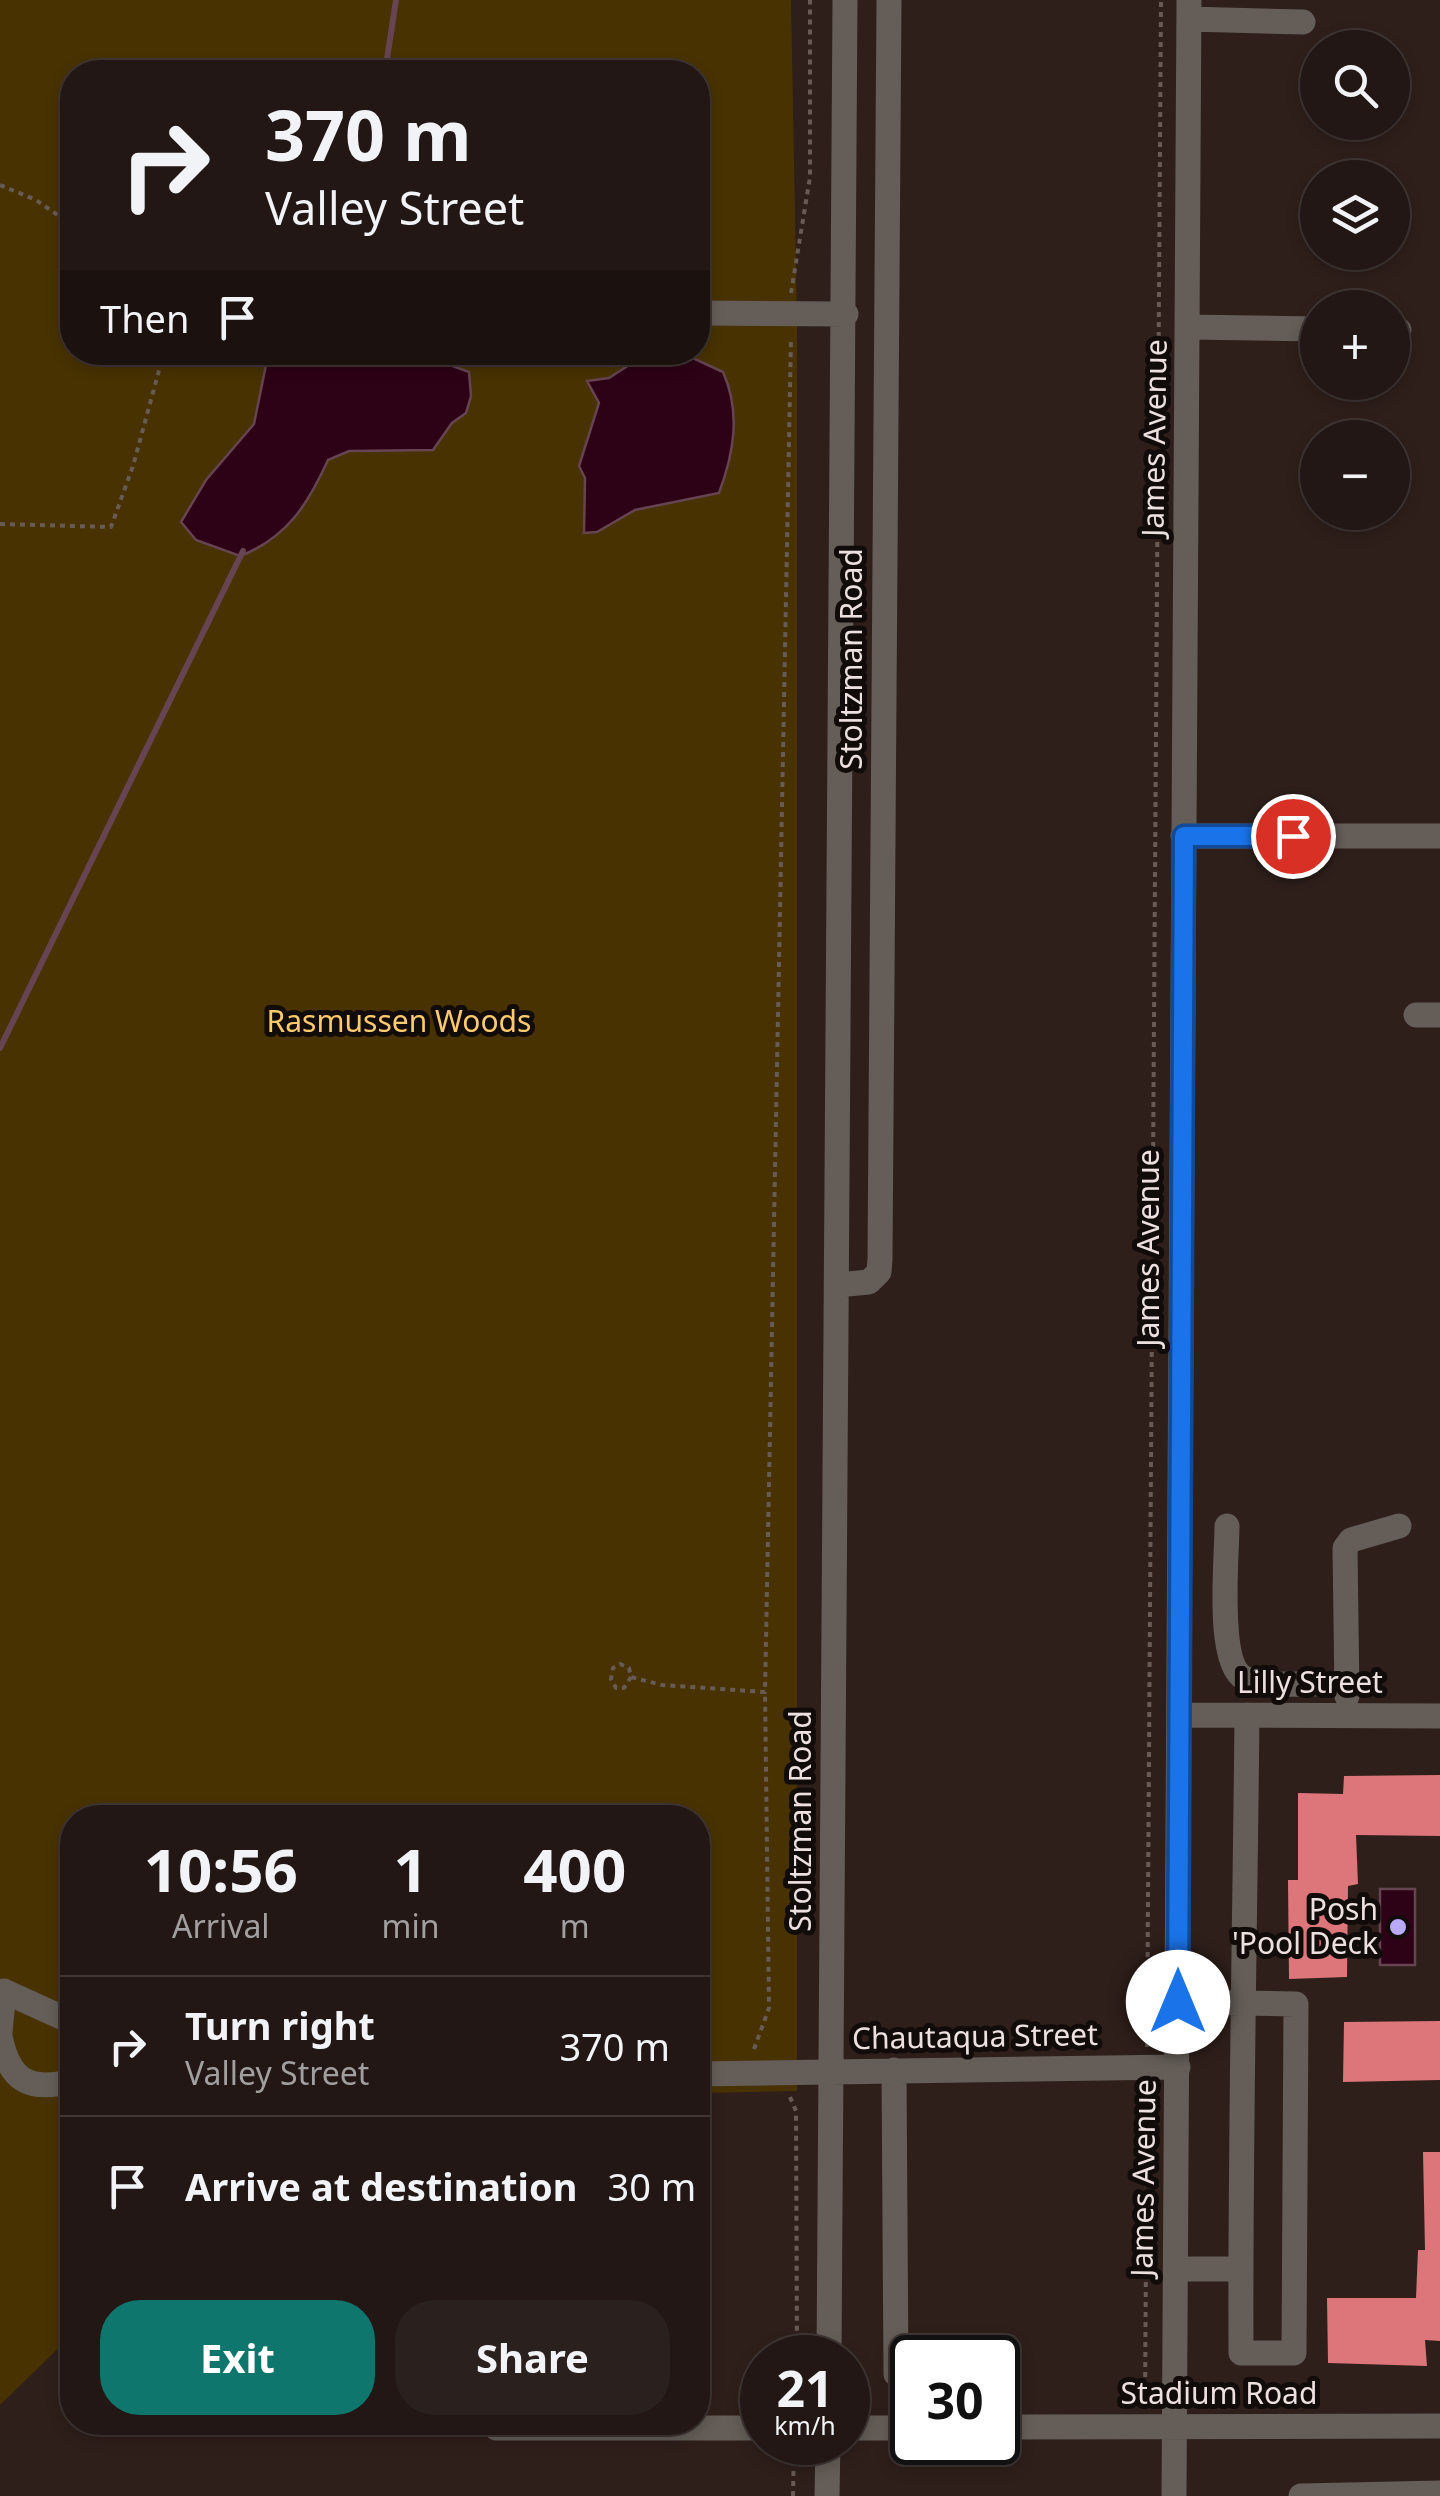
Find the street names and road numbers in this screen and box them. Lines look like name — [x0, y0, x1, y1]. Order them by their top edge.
street label: James Avenue — [1131, 339, 1176, 540]
street label: Stoltzman Road — [830, 548, 871, 770]
street label: James Avenue — [1127, 1149, 1168, 1350]
street label: Lilly Street — [1237, 1661, 1383, 1702]
street label: Stoltzman Road — [779, 1710, 820, 1932]
street label: Chautaqua Street — [852, 2013, 1098, 2058]
street label: James Avenue — [1120, 2079, 1165, 2280]
street label: Stadium Road — [1121, 2372, 1317, 2413]

